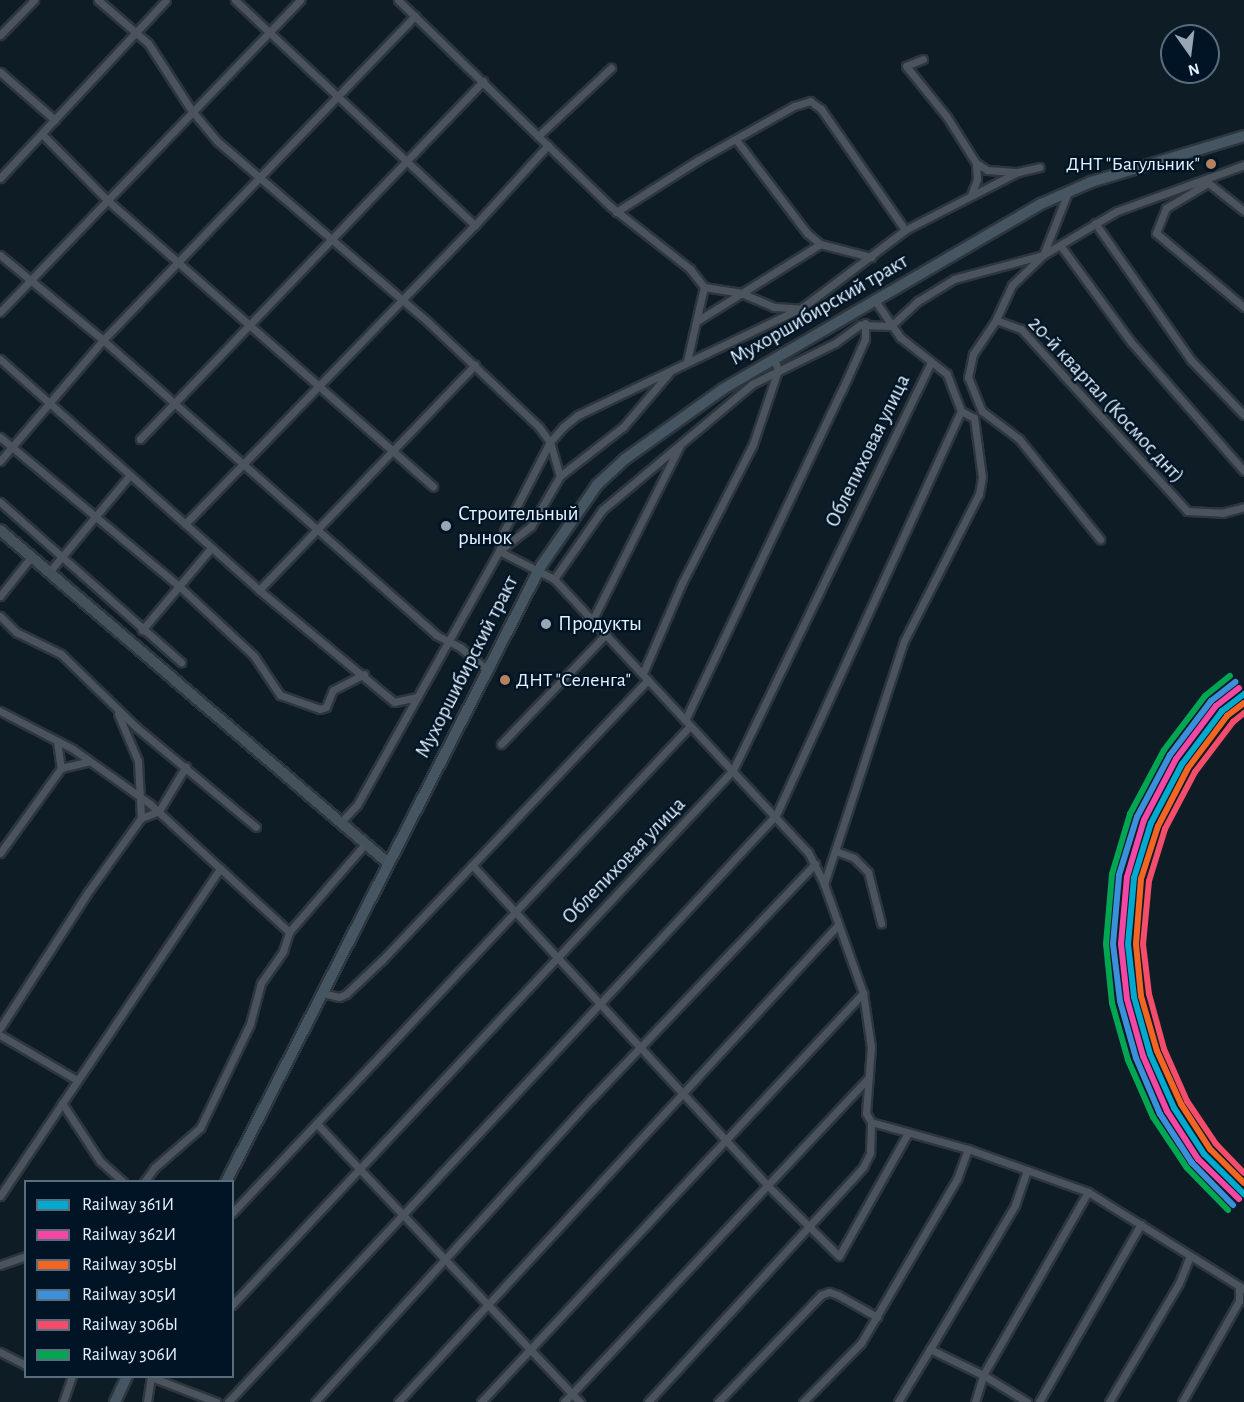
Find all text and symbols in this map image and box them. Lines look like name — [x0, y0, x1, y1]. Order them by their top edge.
north arrow — [1160, 24, 1220, 84]
text: N — [1187, 60, 1201, 79]
place label: ДНТ "Багульник" — [1066, 152, 1200, 176]
marker: ДНТ "Багульник" — [1205, 158, 1217, 170]
street label: Мухоршибирский тракт — [726, 249, 912, 371]
street label: 20-й квартал (Космос днт) — [1022, 312, 1190, 488]
street label: Облепиховая улица — [820, 370, 916, 532]
place label: Строительный рынок — [458, 501, 579, 551]
marker: Строительный рынок — [439, 519, 453, 533]
street label: Мухоршибирский тракт — [410, 572, 524, 762]
place label: Продукты — [558, 611, 642, 637]
marker: Продукты — [539, 617, 553, 631]
place label: ДНТ "Селенга" — [516, 668, 631, 692]
marker: ДНТ "Селенга" — [499, 674, 511, 686]
street label: Облепиховая улица — [557, 792, 691, 930]
legend — [24, 1180, 234, 1378]
text: Railway 361И — [82, 1196, 174, 1214]
text: Railway 362И — [82, 1226, 176, 1244]
text: Railway 305Ы — [82, 1256, 177, 1274]
text: Railway 305И — [82, 1286, 177, 1304]
text: Railway 306Ы — [82, 1316, 178, 1334]
text: Railway 306И — [82, 1346, 177, 1364]

